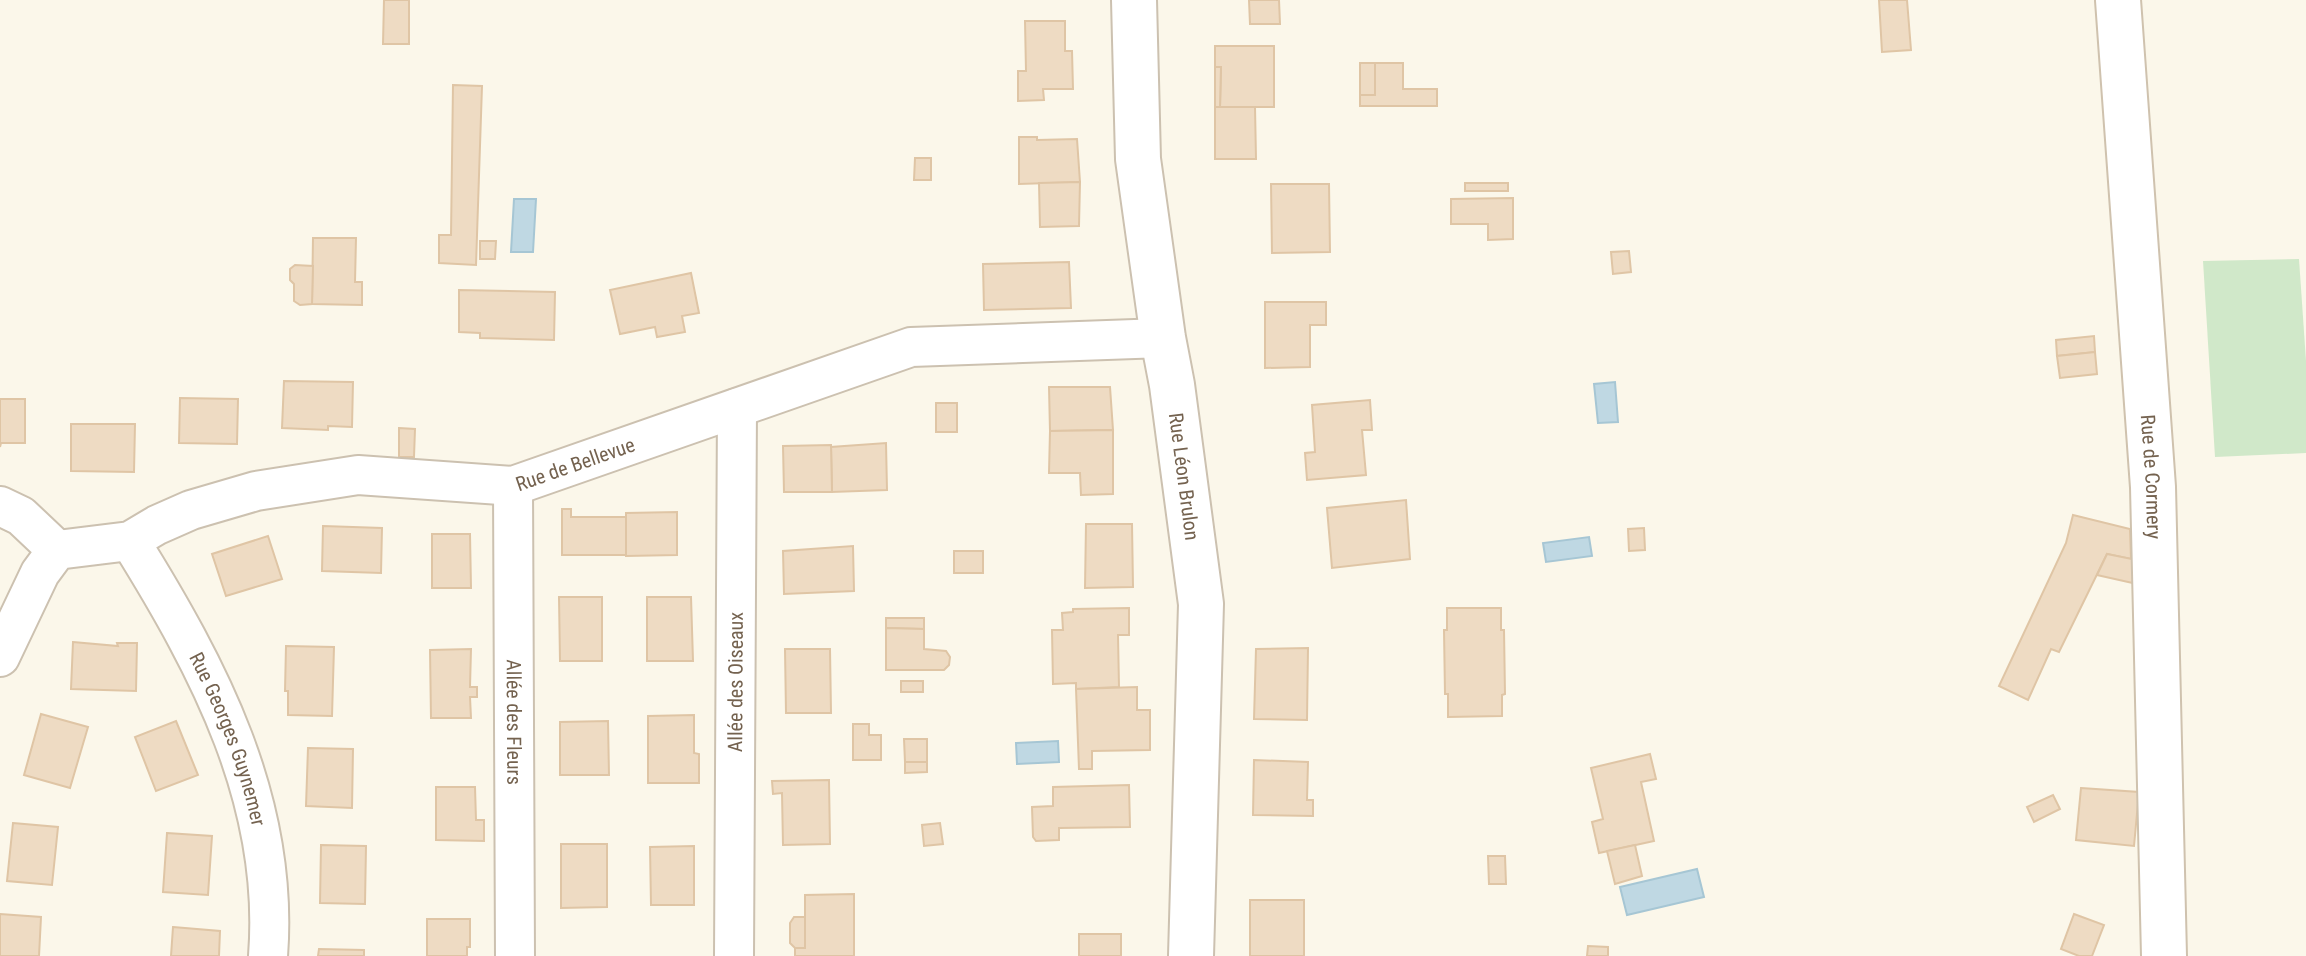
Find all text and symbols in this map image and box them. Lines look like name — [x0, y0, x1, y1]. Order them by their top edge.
street label: Rue Léon Brulon — [1164, 411, 1204, 542]
street label: Rue de Cormery — [2136, 414, 2166, 539]
street label: Rue de Bellevue — [512, 432, 638, 496]
street label: Allée des Oiseaux — [723, 612, 748, 752]
street label: Rue Georges Guynemer — [184, 648, 271, 828]
street label: Allée des Fleurs — [502, 659, 526, 785]

